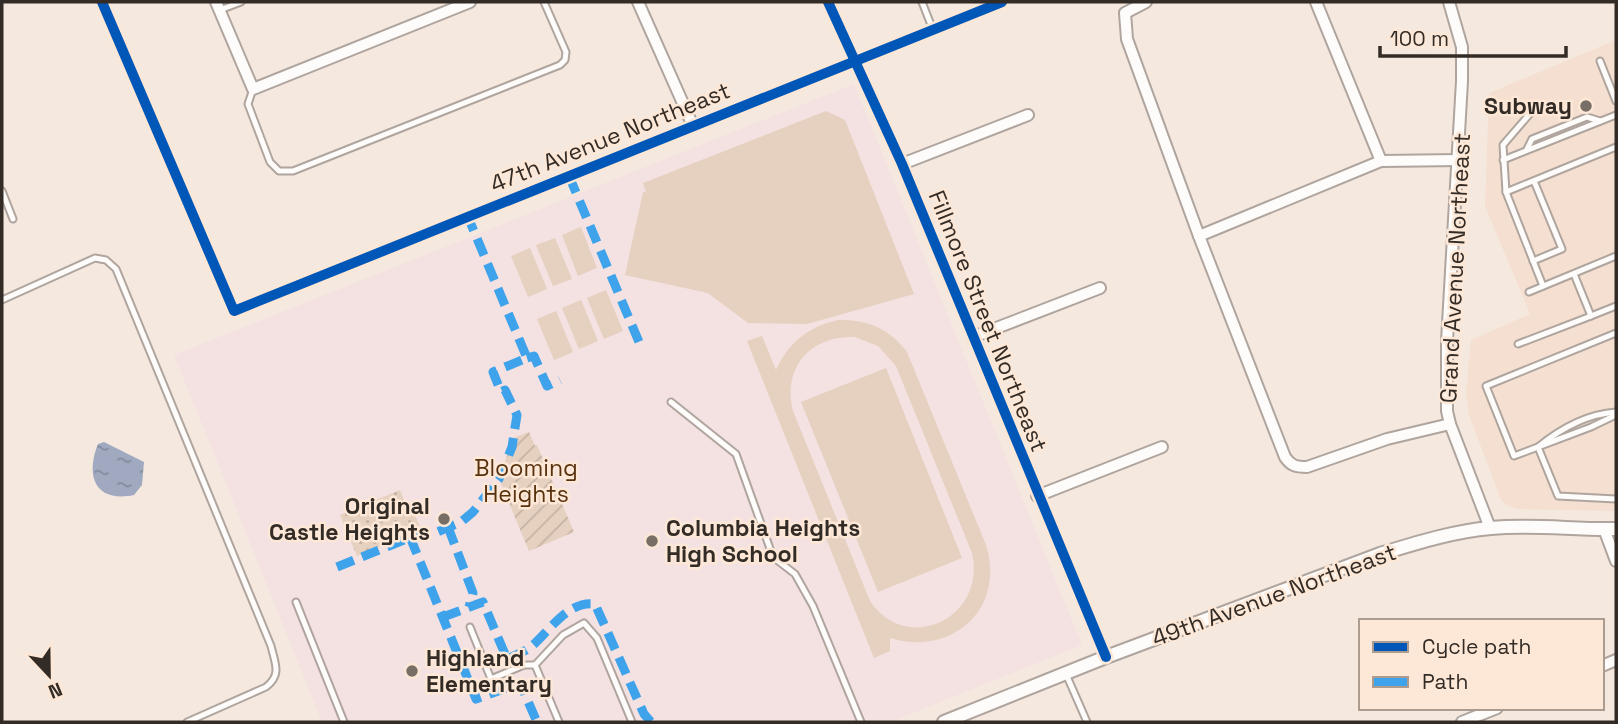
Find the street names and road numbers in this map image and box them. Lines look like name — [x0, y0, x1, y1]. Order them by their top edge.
street label: 47th Avenue Northeast — [486, 75, 734, 199]
street label: Grand Avenue Northeast — [1433, 132, 1477, 404]
street label: Fillmore Street Northeast — [922, 186, 1054, 456]
street label: 49th Avenue Northeast — [1148, 537, 1400, 653]

